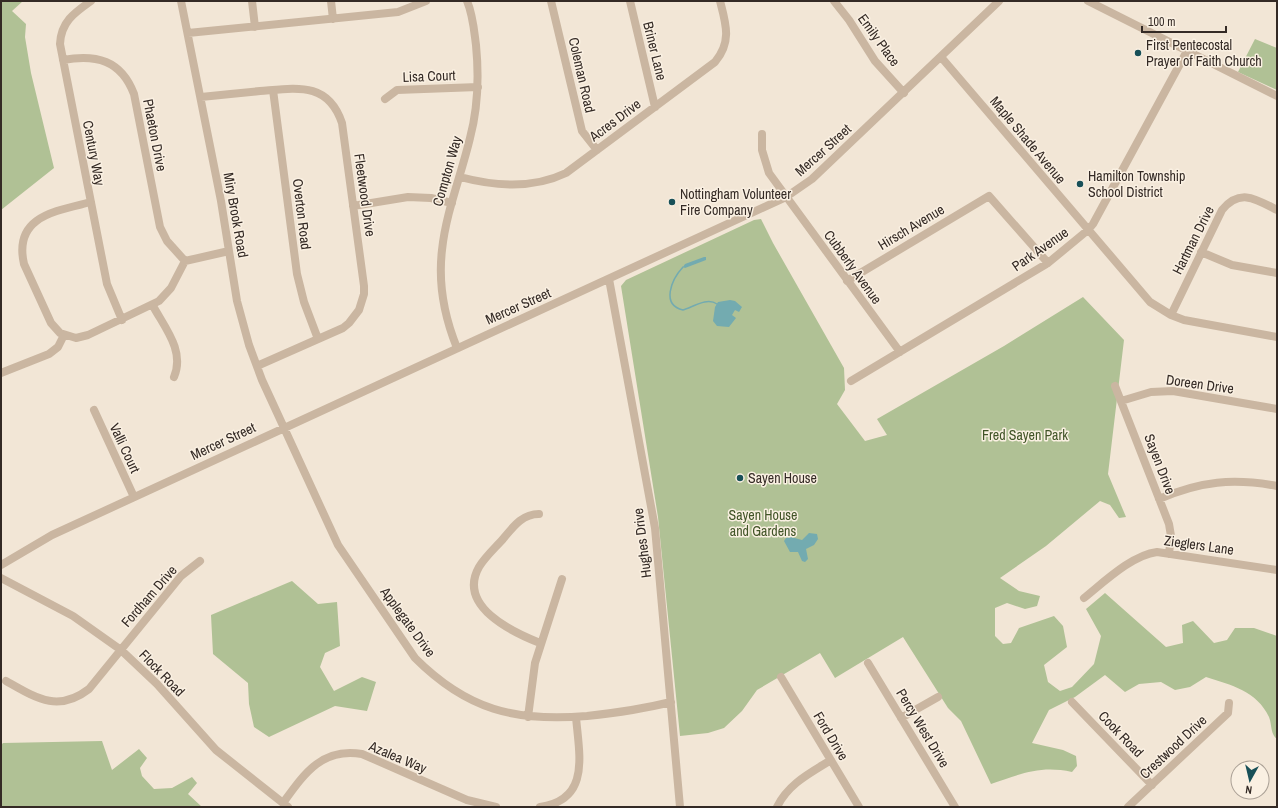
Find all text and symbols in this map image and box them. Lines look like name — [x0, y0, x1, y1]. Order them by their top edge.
scale bar — [1142, 8, 1226, 34]
street label: Emily Place — [854, 10, 904, 70]
text: 100 m — [1148, 14, 1175, 30]
street label: Briner Lane — [639, 20, 671, 82]
street label: Coleman Road — [565, 36, 599, 114]
place label: First Pentecostal Prayer of Faith Church — [1146, 36, 1262, 70]
marker: First Pentecostal Prayer of Faith Church — [1133, 48, 1143, 58]
street label: Lisa Court — [402, 66, 456, 86]
street label: Maple Shade Avenue — [986, 92, 1070, 188]
street label: Acres Drive — [585, 95, 644, 146]
street label: Phaeton Drive — [139, 97, 171, 173]
street label: Century Way — [79, 119, 109, 187]
street label: Mercer Street — [791, 120, 855, 180]
street label: Compton Way — [428, 134, 466, 208]
street label: Fleetwood Drive — [350, 152, 380, 238]
place label: Hamilton Township School District — [1088, 167, 1185, 201]
street label: Miry Brook Road — [220, 171, 252, 259]
street label: Overton Road — [289, 177, 315, 251]
marker: Hamilton Township School District — [1075, 179, 1085, 189]
place label: Nottingham Volunteer Fire Company — [680, 185, 791, 219]
marker: Nottingham Volunteer Fire Company — [667, 197, 677, 207]
street label: Hirsch Avenue — [874, 200, 948, 254]
street label: Hartman Drive — [1168, 203, 1218, 277]
street label: Park Avenue — [1008, 223, 1072, 275]
street label: Cubberly Avenue — [820, 226, 886, 308]
street label: Mercer Street — [483, 284, 553, 328]
street label: Doreen Drive — [1165, 370, 1235, 398]
street label: Mercer Street — [188, 418, 258, 464]
street label: Valli Court — [106, 420, 144, 476]
park label: Fred Sayen Park — [982, 426, 1068, 444]
street label: Sayen Drive — [1140, 431, 1180, 497]
place label: Sayen House — [748, 469, 817, 487]
marker: Sayen House — [735, 473, 745, 483]
park label: Sayen House and Gardens — [729, 506, 797, 540]
street label: Hughes Drive — [629, 507, 655, 579]
street label: Zieglers Lane — [1163, 531, 1235, 559]
street label: Fordham Drive — [117, 561, 181, 631]
street label: Applegate Drive — [376, 583, 439, 661]
street label: Flock Road — [135, 646, 189, 700]
street label: Percy West Drive — [892, 685, 954, 771]
street label: Cook Road — [1095, 707, 1147, 761]
street label: Ford Drive — [809, 708, 853, 764]
street label: Crestwood Drive — [1136, 711, 1210, 783]
street label: Azalea Way — [366, 736, 430, 777]
north arrow — [1230, 760, 1270, 800]
text: N — [1244, 783, 1253, 797]

